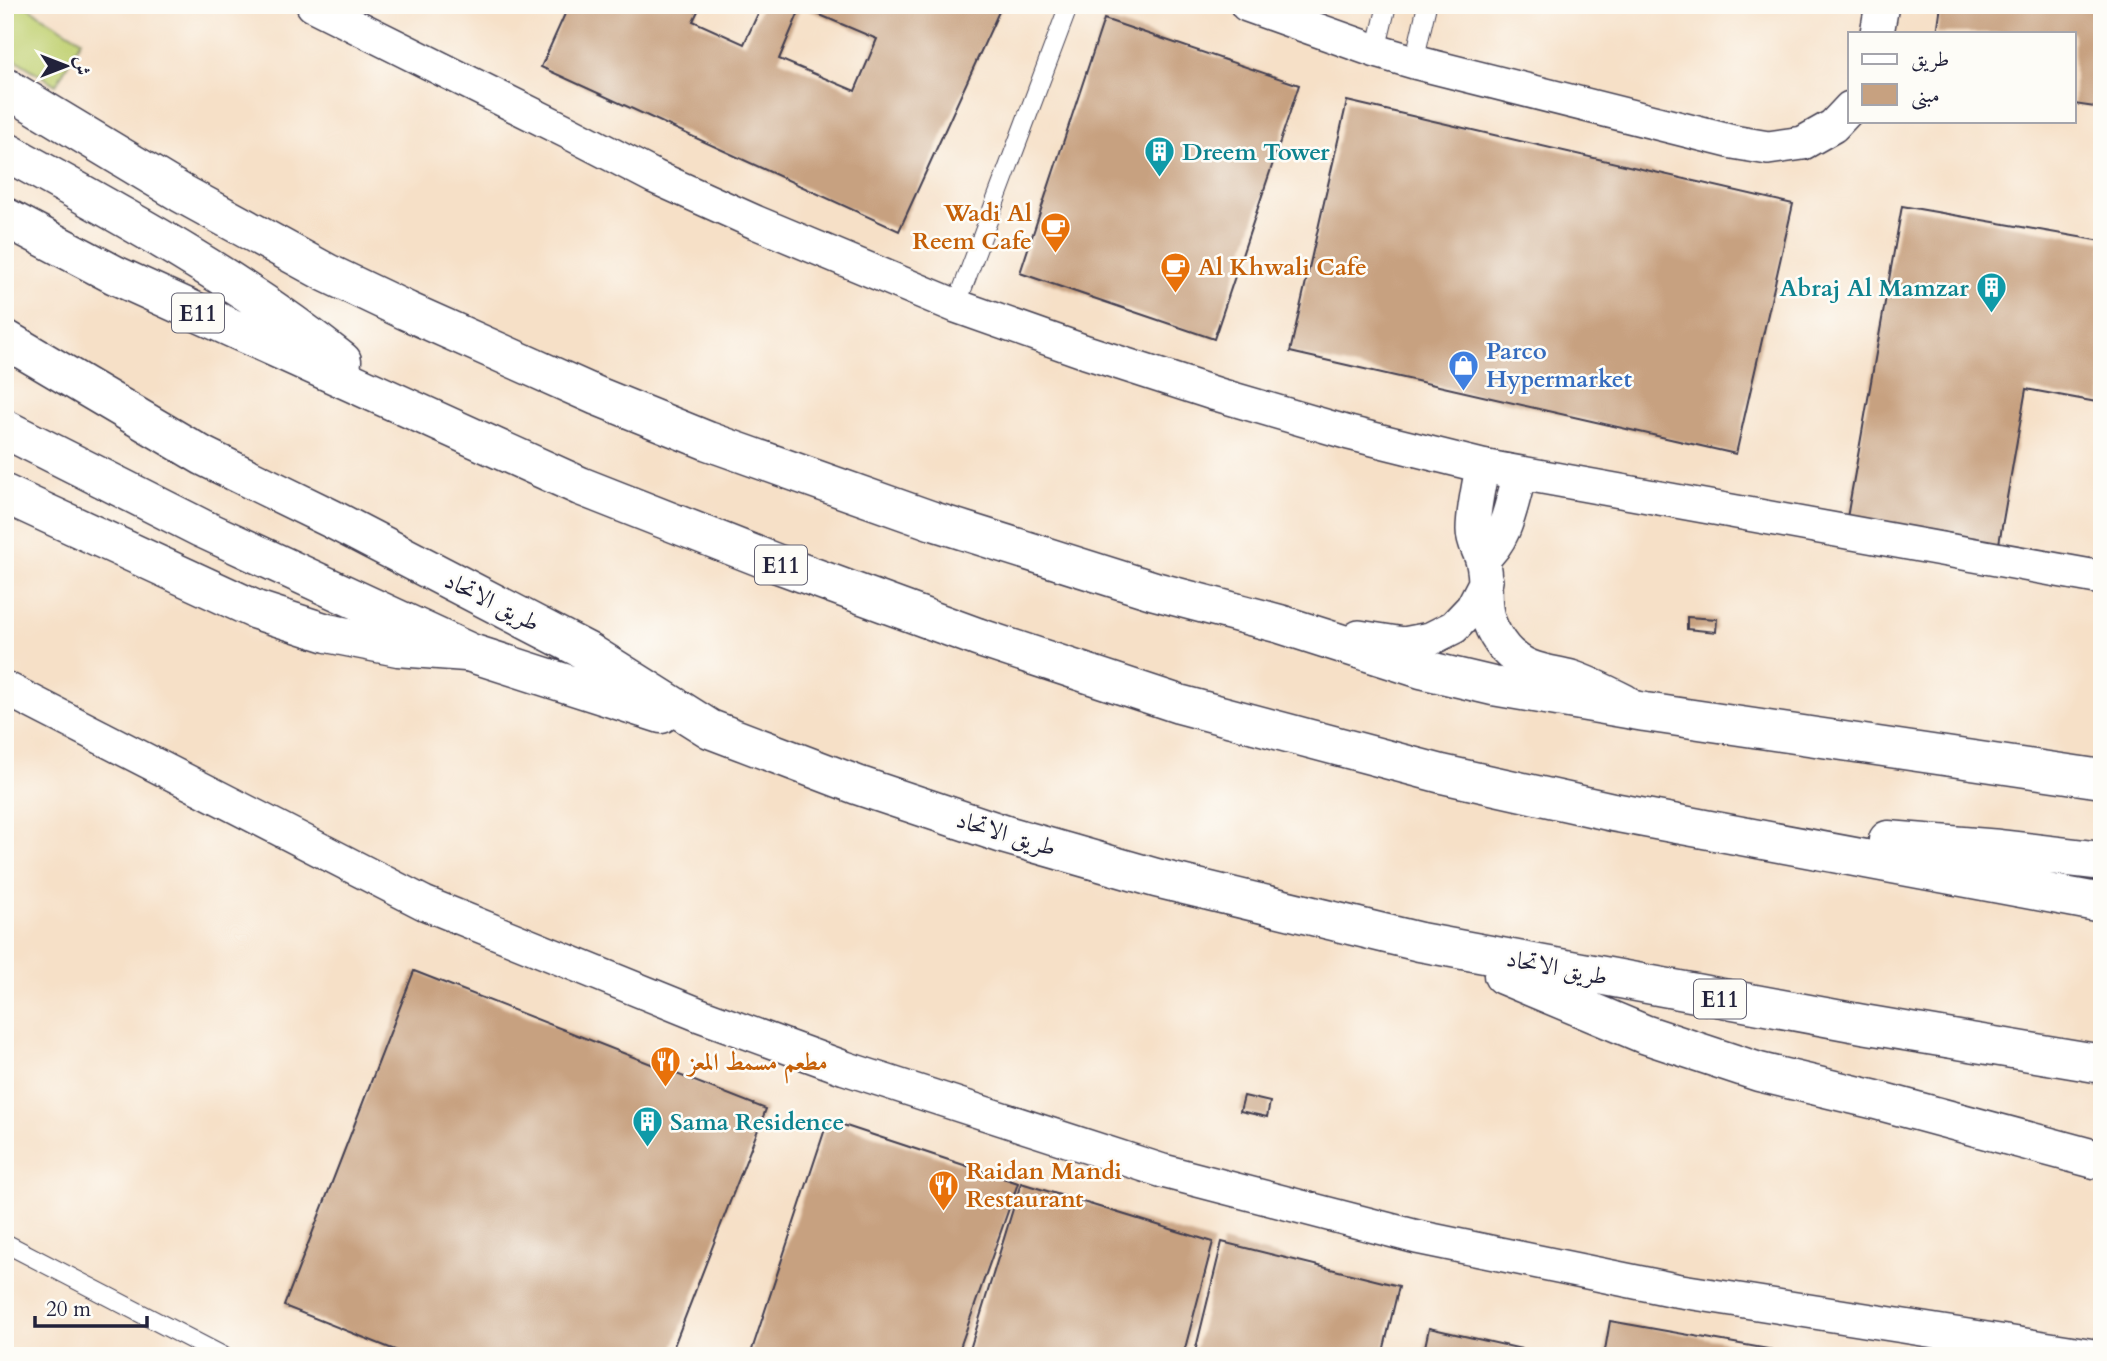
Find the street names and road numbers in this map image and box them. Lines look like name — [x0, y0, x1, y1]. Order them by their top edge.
road number: E11 — [172, 294, 224, 332]
road number: E11 — [755, 545, 807, 584]
street label: طريق الاتحاد — [439, 564, 545, 640]
street label: طريق الاتحاد — [952, 803, 1060, 865]
street label: طريق الاتحاد — [1503, 942, 1611, 994]
road number: E11 — [1694, 980, 1746, 1018]

